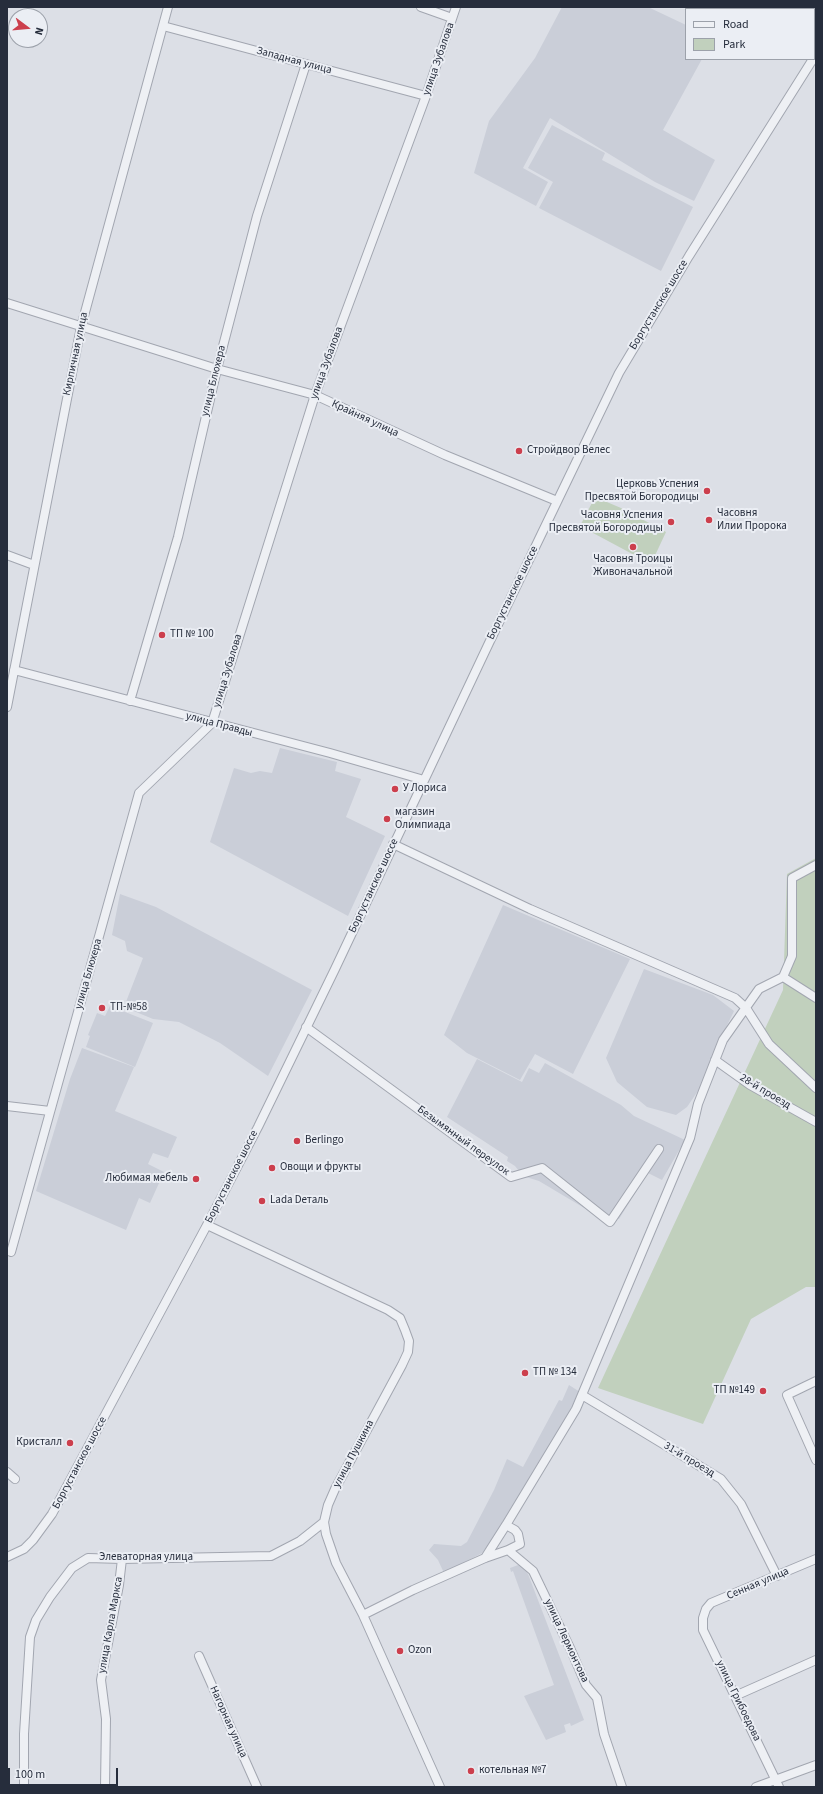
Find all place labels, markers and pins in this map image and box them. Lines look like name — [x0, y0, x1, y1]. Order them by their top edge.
place label: Стройдвор Велес — [527, 444, 610, 458]
marker: Стройдвор Велес — [514, 446, 524, 456]
place label: Церковь Успения Пресвятой Богородицы — [585, 478, 699, 504]
marker: Церковь Успения Пресвятой Богородицы — [702, 486, 712, 496]
place label: Часовня Илии Пророка — [717, 507, 787, 533]
place label: Часовня Успения Пресвятой Богородицы — [549, 509, 663, 535]
marker: Часовня Илии Пророка — [704, 515, 714, 525]
marker: Часовня Успения Пресвятой Богородицы — [666, 517, 676, 527]
marker: Часовня Троицы Живоначальной — [628, 542, 638, 552]
place label: Часовня Троицы Живоначальной — [593, 553, 673, 579]
place label: ТП № 100 — [170, 628, 214, 642]
marker: ТП № 100 — [157, 630, 167, 640]
place label: У Лориса — [403, 782, 447, 796]
marker: У Лориса — [390, 784, 400, 794]
place label: магазин Олимпиада — [395, 806, 451, 832]
marker: магазин Олимпиада — [382, 814, 392, 824]
place label: ТП-№58 — [110, 1001, 147, 1015]
marker: ТП-№58 — [97, 1003, 107, 1013]
place label: Berlingo — [305, 1134, 344, 1148]
marker: Berlingo — [292, 1136, 302, 1146]
place label: Овощи и фрукты — [280, 1161, 361, 1175]
marker: Овощи и фрукты — [267, 1163, 277, 1173]
place label: Любимая мебель — [105, 1172, 188, 1186]
marker: Любимая мебель — [191, 1174, 201, 1184]
place label: Lada Dеталь — [270, 1194, 328, 1208]
marker: Lada Dеталь — [257, 1196, 267, 1206]
place label: ТП № 134 — [533, 1366, 577, 1380]
marker: ТП № 134 — [520, 1368, 530, 1378]
place label: ТП №149 — [714, 1384, 755, 1398]
marker: ТП №149 — [758, 1386, 768, 1396]
place label: Кристалл — [16, 1436, 62, 1450]
marker: Кристалл — [65, 1438, 75, 1448]
place label: Ozon — [408, 1644, 432, 1658]
marker: Ozon — [395, 1646, 405, 1656]
place label: котельная №7 — [479, 1764, 547, 1778]
marker: котельная №7 — [466, 1766, 476, 1776]

